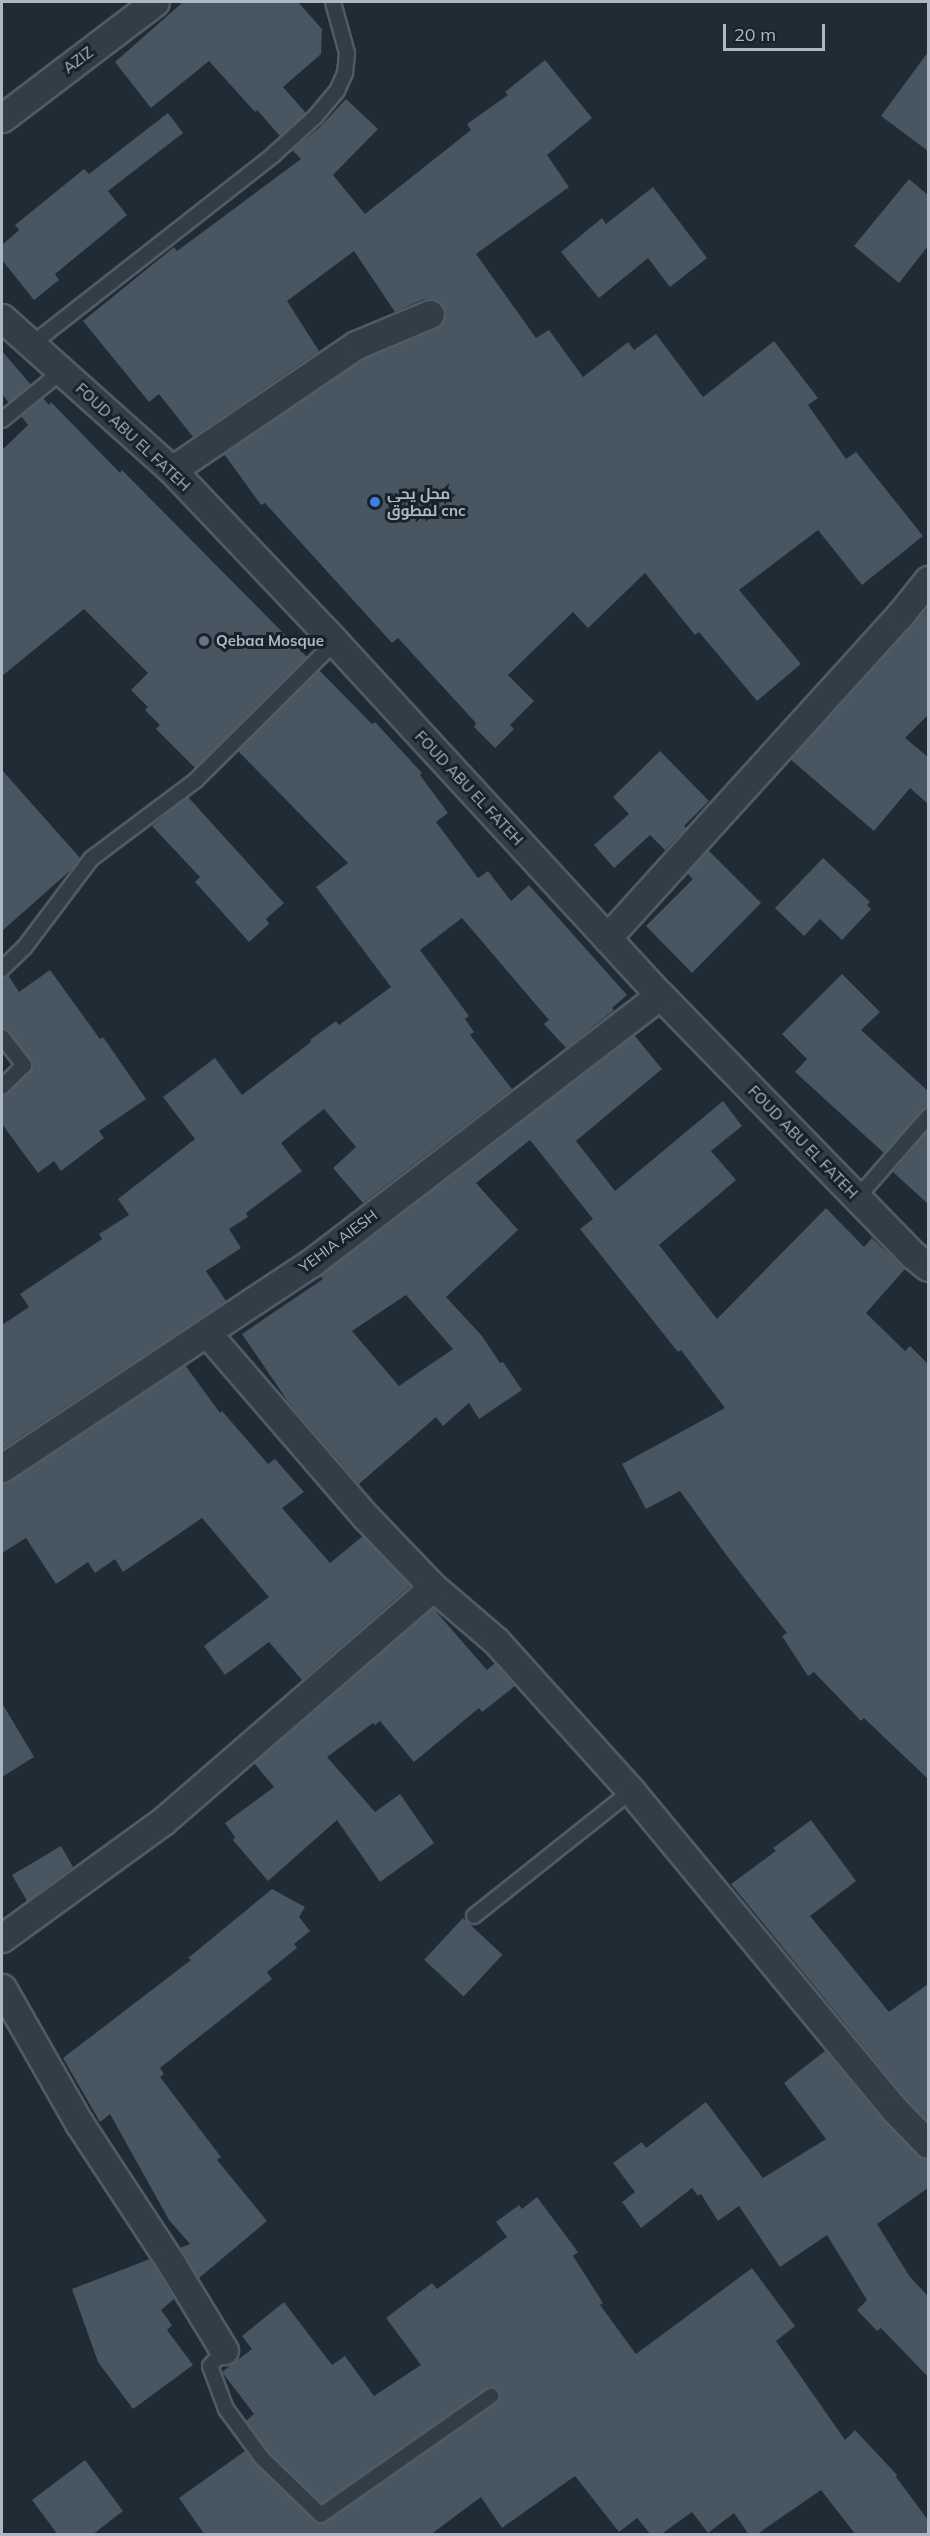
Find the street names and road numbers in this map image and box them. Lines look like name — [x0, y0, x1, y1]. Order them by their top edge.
street label: AZIZ — [60, 43, 96, 77]
street label: FOUD ABU EL FATEH — [72, 379, 194, 495]
street label: FOUD ABU EL FATEH — [411, 727, 527, 849]
street label: FOUD ABU EL FATEH — [745, 1082, 861, 1202]
street label: YEHIA AIESH — [296, 1206, 380, 1276]

